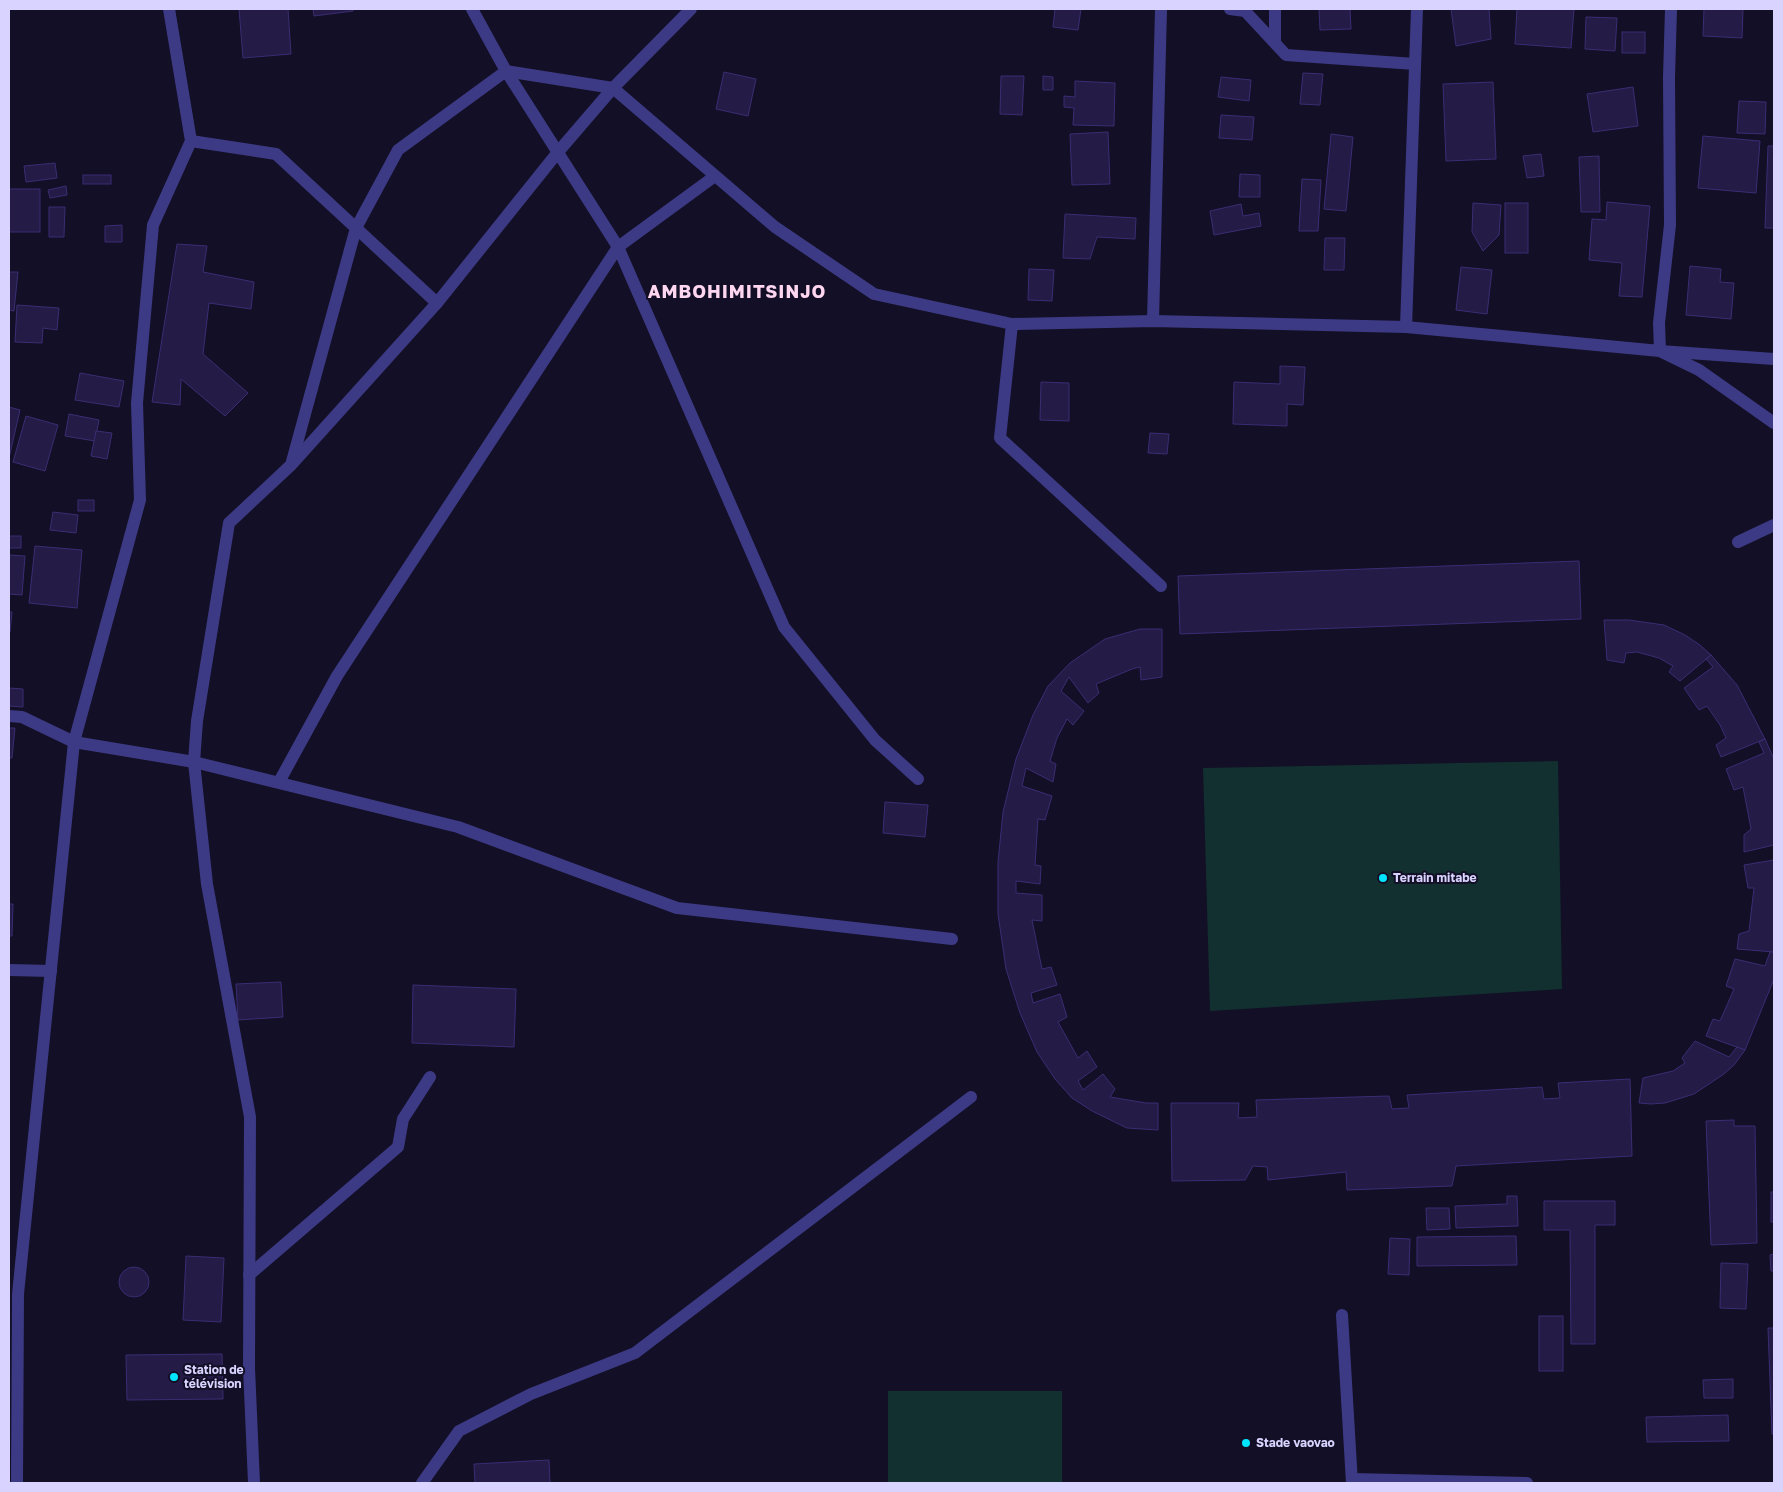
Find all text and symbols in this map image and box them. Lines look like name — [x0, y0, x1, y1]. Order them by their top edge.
district label: AMBOHIMITSINJO — [648, 280, 826, 302]
place label: Terrain mitabe — [1393, 870, 1477, 885]
marker: Terrain mitabe — [1377, 872, 1389, 884]
place label: Station de télévision — [184, 1362, 244, 1391]
marker: Station de télévision — [168, 1371, 180, 1383]
place label: Stade vaovao — [1256, 1435, 1335, 1450]
marker: Stade vaovao — [1240, 1437, 1252, 1449]

